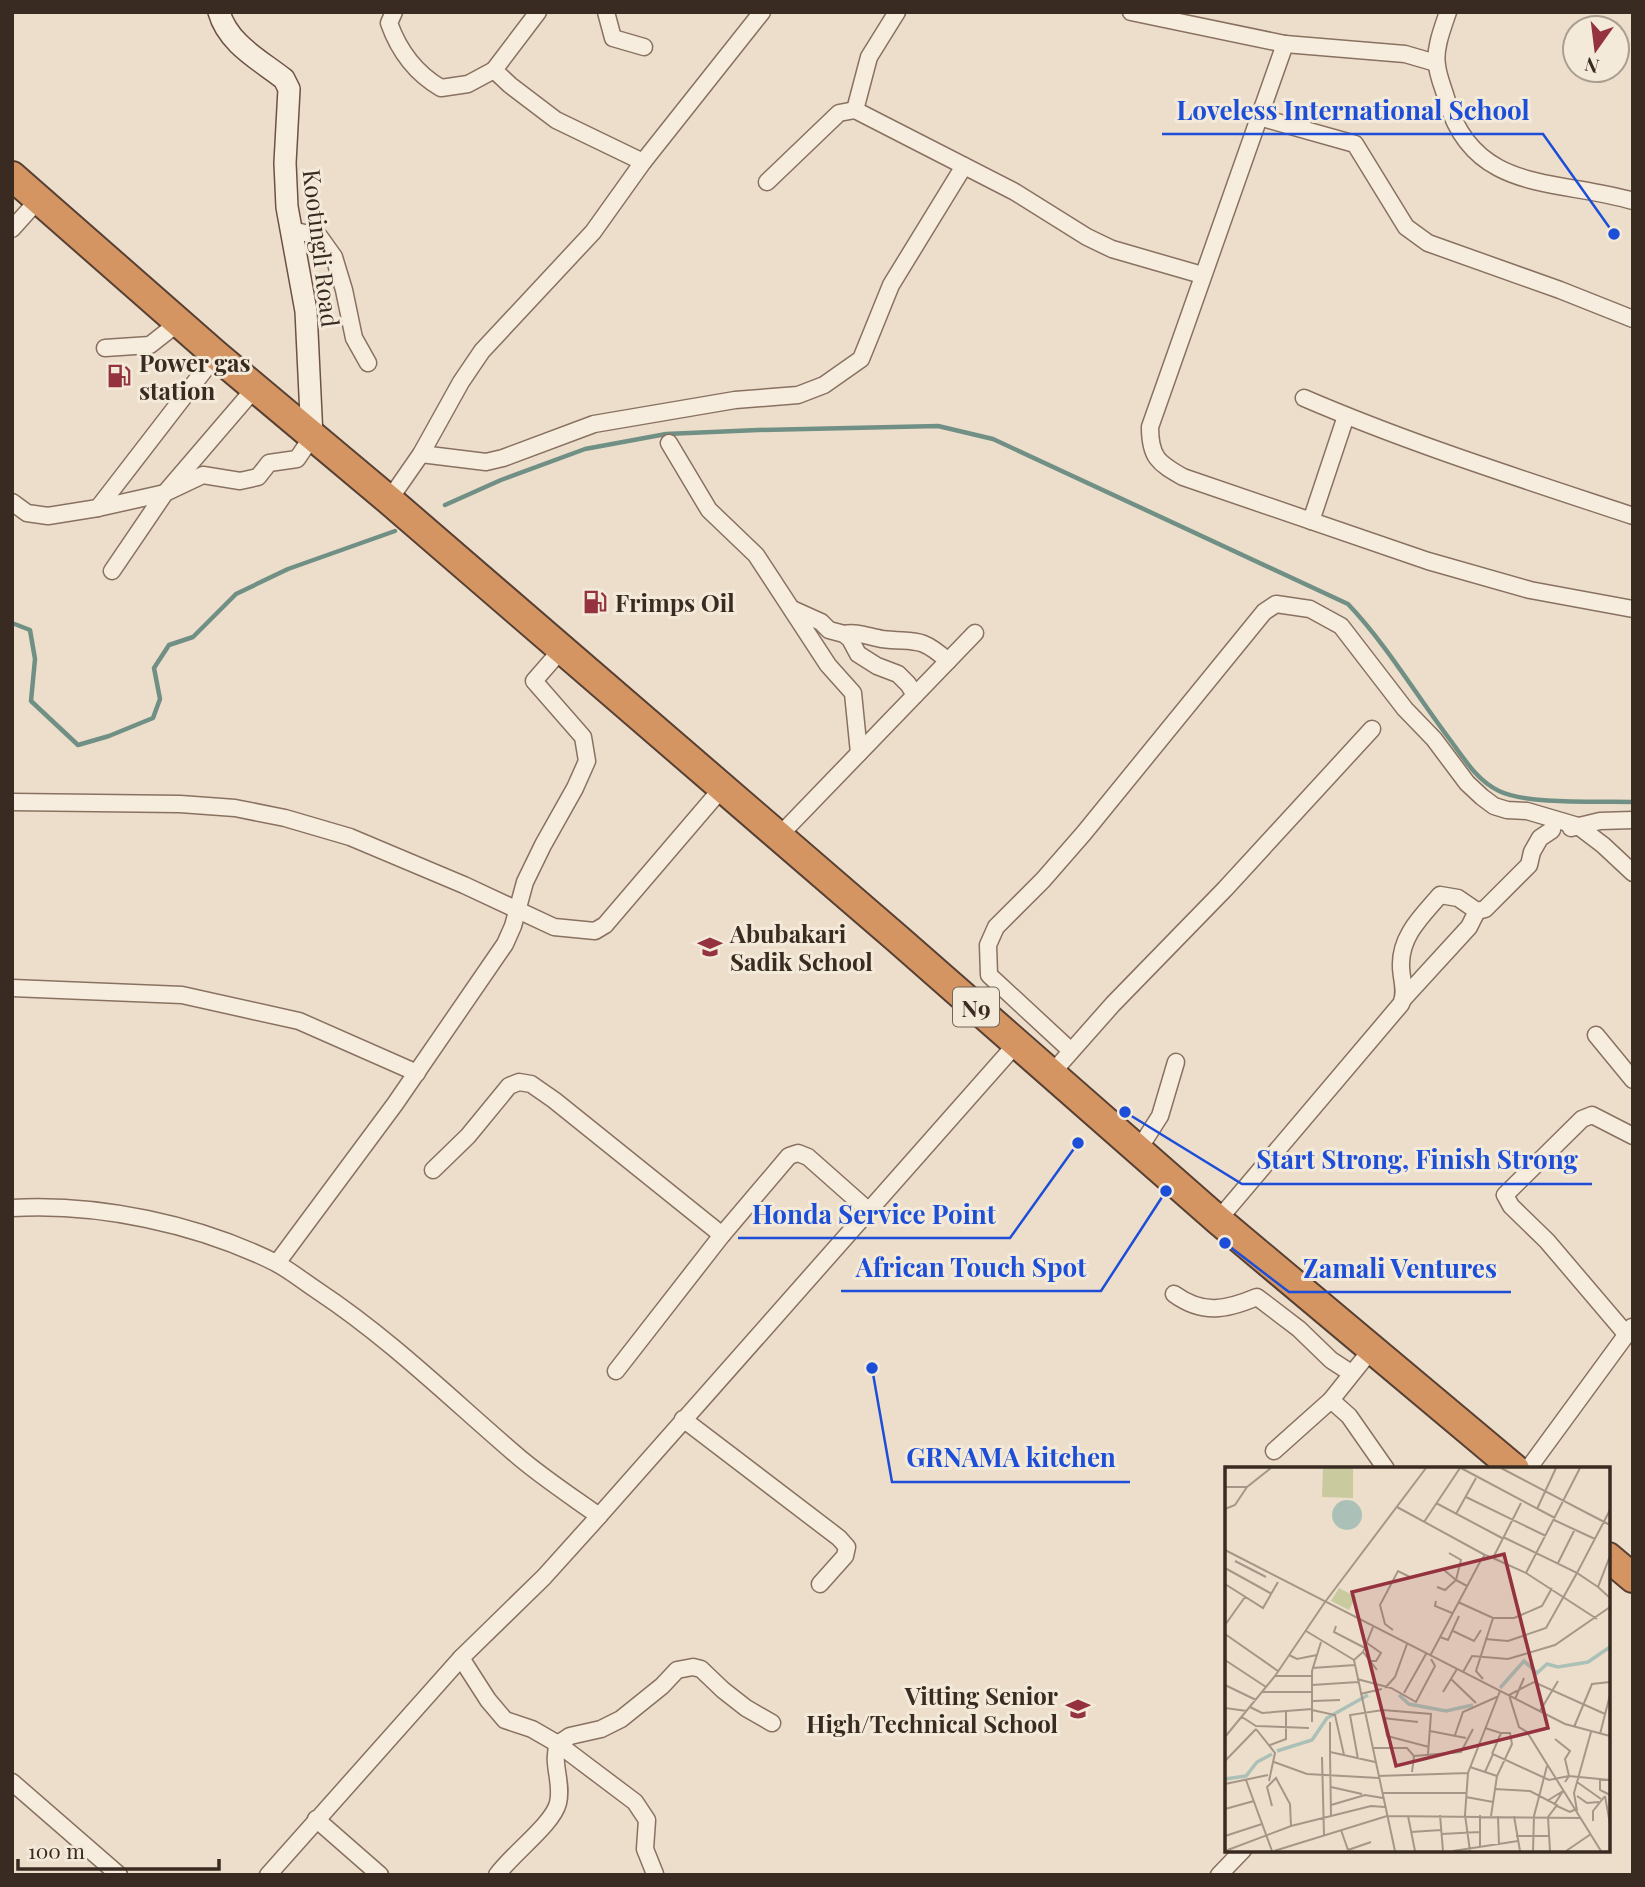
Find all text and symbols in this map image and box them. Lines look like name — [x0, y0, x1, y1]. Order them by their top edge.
north arrow — [1561, 14, 1631, 84]
text: N — [1582, 52, 1601, 81]
callout: Loveless International School — [1162, 87, 1543, 134]
text: Loveless International School — [1176, 92, 1530, 127]
street label: Kootingli Road — [296, 167, 348, 329]
place label: Power gas station — [139, 346, 251, 406]
fuel station icon: Power gas station — [105, 362, 133, 390]
place label: Frimps Oil — [615, 586, 735, 618]
fuel station icon: Frimps Oil — [581, 588, 609, 616]
place label: Abubakari Sadik School — [729, 917, 873, 977]
school or university icon: Abubakari Sadik School — [696, 933, 724, 961]
road number: N9 — [953, 988, 999, 1026]
callout: Start Strong, Finish Strong — [1242, 1137, 1592, 1184]
text: Start Strong, Finish Strong — [1256, 1141, 1578, 1176]
callout: Honda Service Point — [738, 1191, 1010, 1238]
text: Honda Service Point — [752, 1196, 997, 1231]
callout: African Touch Spot — [841, 1244, 1101, 1291]
callout: Zamali Ventures — [1289, 1245, 1511, 1292]
text: African Touch Spot — [855, 1249, 1087, 1284]
text: Zamali Ventures — [1303, 1250, 1497, 1285]
callout: GRNAMA kitchen — [892, 1435, 1130, 1482]
text: GRNAMA kitchen — [906, 1439, 1116, 1474]
inset map — [1225, 1467, 1610, 1852]
place label: Vitting Senior High/Technical School — [806, 1679, 1059, 1739]
school or university icon: Vitting Senior High/Technical School — [1064, 1695, 1092, 1723]
scale bar — [18, 1828, 219, 1872]
text: 100 m — [28, 1836, 85, 1864]

